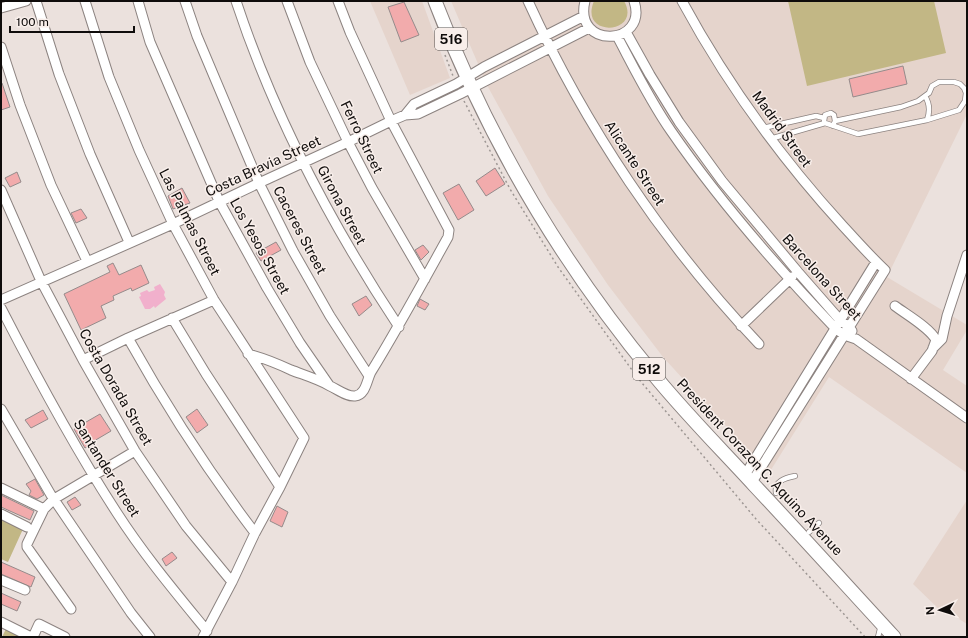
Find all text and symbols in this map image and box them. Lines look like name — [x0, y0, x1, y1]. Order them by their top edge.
scale bar — [10, 8, 134, 34]
text: 100 m — [16, 15, 49, 29]
road number: 516 — [435, 28, 467, 50]
street label: Madrid Street — [749, 88, 815, 170]
street label: Ferro Street — [337, 98, 387, 176]
street label: Alicante Street — [602, 118, 668, 208]
street label: Costa Bravia Street — [203, 132, 323, 200]
street label: Girona Street — [314, 163, 370, 247]
street label: Las Palmas Street — [156, 166, 224, 278]
street label: Caceres Street — [270, 183, 330, 277]
street label: Los Yesos Street — [227, 195, 293, 297]
street label: Barcelona Street — [779, 231, 865, 323]
street label: Costa Dorada Street — [76, 326, 156, 448]
road number: 512 — [633, 358, 665, 380]
street label: President Corazon C. Aquino Avenue — [674, 375, 846, 559]
street label: Santander Street — [71, 416, 143, 520]
north arrow — [920, 590, 960, 630]
text: N — [924, 606, 936, 615]

